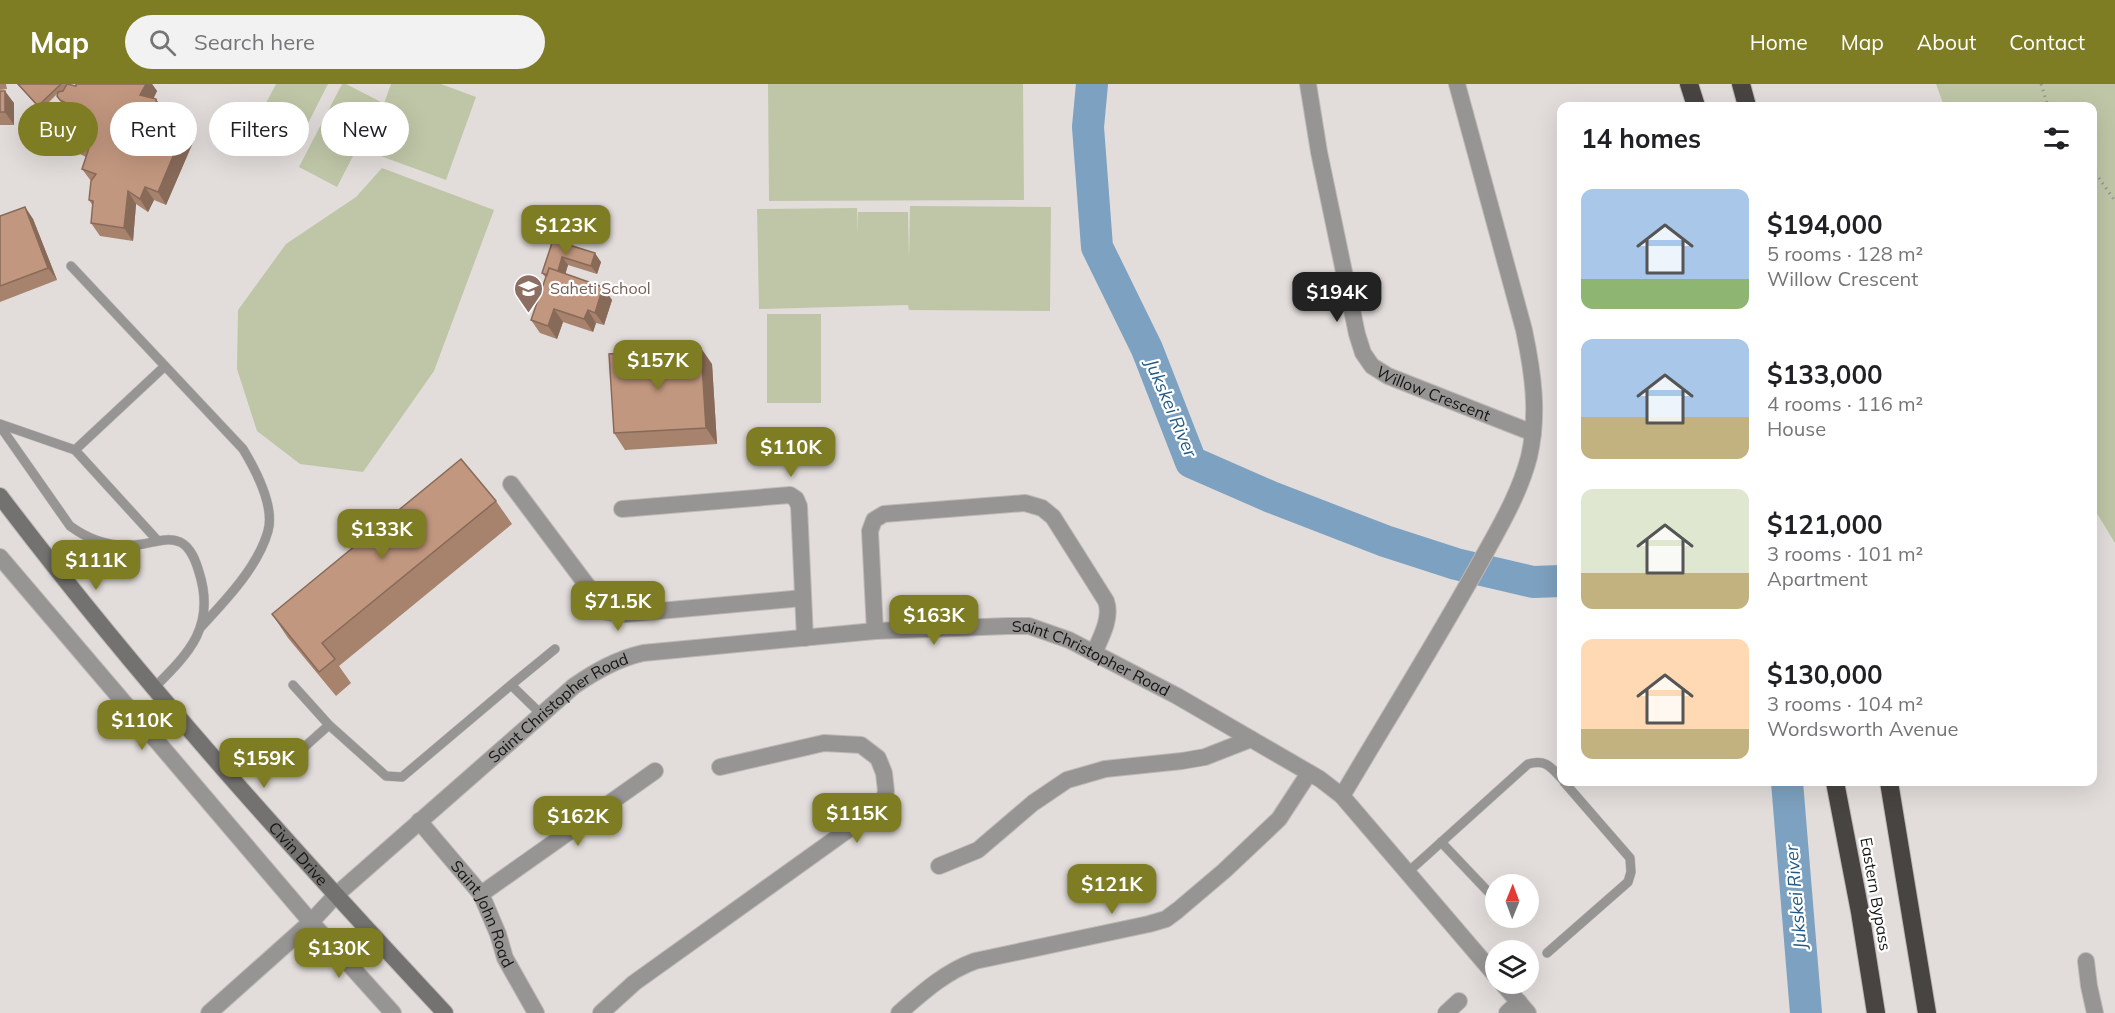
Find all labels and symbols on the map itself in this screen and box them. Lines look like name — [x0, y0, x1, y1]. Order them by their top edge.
pin: $123K — [524, 205, 608, 256]
school or university icon: Saheti School — [513, 272, 545, 314]
pin: $194K — [1295, 272, 1379, 323]
place label: Saheti School — [550, 278, 651, 298]
pin: $157K — [616, 340, 700, 391]
water label: Jukskei River — [1140, 353, 1203, 462]
street label: Willow Crescent — [1373, 361, 1494, 425]
pin: $110K — [749, 427, 833, 478]
pin: $133K — [340, 509, 424, 560]
pin: $111K — [54, 540, 138, 591]
pin: $71.5K — [569, 581, 667, 632]
pin: $163K — [892, 595, 976, 646]
street label: Saint Christopher Road — [1012, 616, 1173, 701]
street label: Saint Christopher Road — [484, 648, 631, 767]
pin: $110K — [100, 700, 184, 751]
pin: $159K — [222, 738, 306, 789]
pin: $115K — [815, 793, 899, 844]
pin: $162K — [536, 796, 620, 847]
street label: Civin Drive — [265, 817, 333, 890]
street label: Eastern Bypass — [1856, 836, 1896, 952]
water label: Jukskei River — [1779, 842, 1812, 952]
street label: Saint John Road — [447, 856, 518, 971]
pin: $121K — [1070, 864, 1154, 915]
north arrow — [1485, 874, 1539, 928]
pin: $130K — [297, 928, 381, 979]

